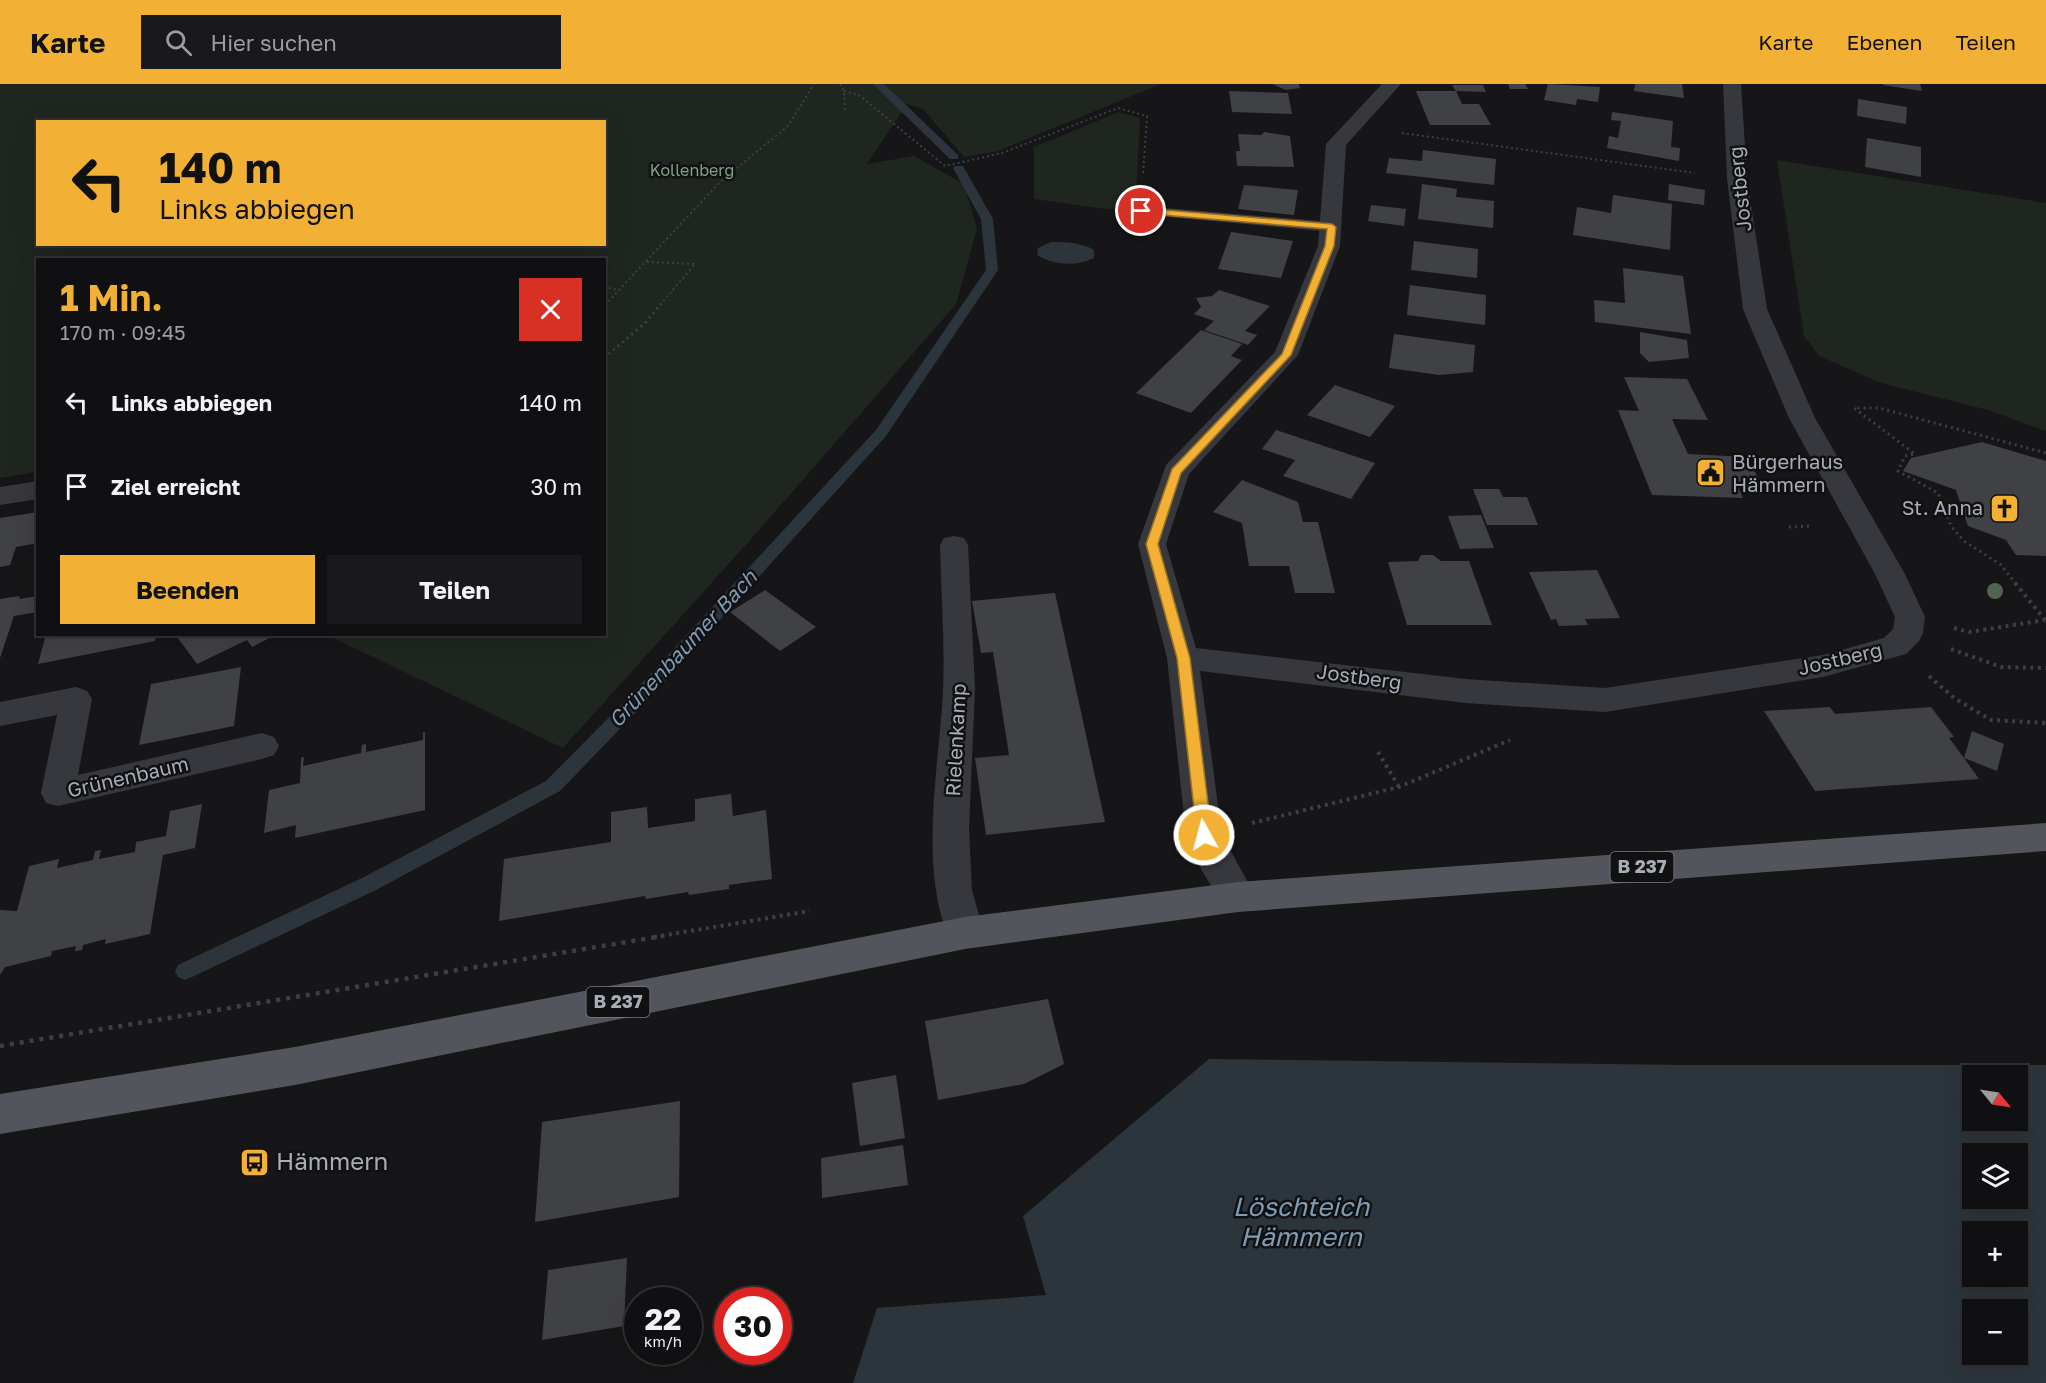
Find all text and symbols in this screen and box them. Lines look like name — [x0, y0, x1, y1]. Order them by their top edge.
search box — [141, 15, 561, 69]
text: Karte — [30, 26, 105, 59]
icon: search — [162, 26, 195, 59]
text: Hier suchen — [210, 29, 337, 56]
text: Karte — [1758, 29, 1814, 55]
text: Ebenen — [1847, 29, 1922, 55]
text: Teilen — [1955, 29, 2016, 55]
text: 140 m — [159, 142, 281, 192]
icon: left — [60, 144, 138, 222]
street label: Jostberg — [1723, 145, 1755, 233]
park label: Kollenberg — [650, 160, 734, 180]
pin — [1115, 185, 1166, 236]
text: Links abbiegen — [159, 193, 355, 225]
icon: arrive — [1124, 194, 1157, 227]
text: 1 Min. — [60, 276, 163, 319]
button: close — [519, 278, 582, 341]
text: 170 m · 09:45 — [60, 320, 186, 344]
icon: left — [60, 386, 93, 419]
text: Links abbiegen — [111, 389, 272, 416]
text: 140 m — [519, 389, 582, 416]
place label: Bürgerhaus Hämmern — [1732, 449, 1843, 496]
public building icon: Bürgerhaus Hämmern — [1695, 457, 1727, 489]
icon: arrive — [60, 470, 93, 503]
text: Ziel erreicht — [111, 473, 240, 500]
text: 30 m — [531, 473, 582, 500]
church icon: St. Anna — [1988, 492, 2020, 524]
place label: St. Anna — [1902, 495, 1983, 519]
button: Beenden — [60, 555, 315, 624]
button: Teilen — [327, 555, 582, 624]
water label: Grünenbaumer Bach — [603, 563, 763, 732]
street label: Jostberg — [1795, 637, 1884, 679]
street label: Jostberg — [1315, 658, 1403, 694]
street label: Rielenkamp — [940, 683, 970, 797]
street label: Grünenbaum — [65, 750, 191, 802]
position arrow — [1172, 803, 1236, 867]
road number: B 237 — [1610, 852, 1674, 882]
road number: B 237 — [586, 987, 650, 1017]
north arrow — [1962, 1065, 2028, 1131]
map controls — [1962, 1065, 2028, 1365]
button: layers — [1962, 1143, 2028, 1209]
bus stop icon: Hämmern — [239, 1146, 271, 1178]
place label: Hämmern — [276, 1146, 388, 1175]
water label: Löschteich Hämmern — [1233, 1191, 1370, 1252]
button: + — [1962, 1221, 2028, 1287]
speed limit sign: 30 — [714, 1287, 792, 1365]
button: − — [1962, 1299, 2028, 1365]
text: 22 — [645, 1301, 681, 1337]
text: km/h — [644, 1332, 682, 1350]

